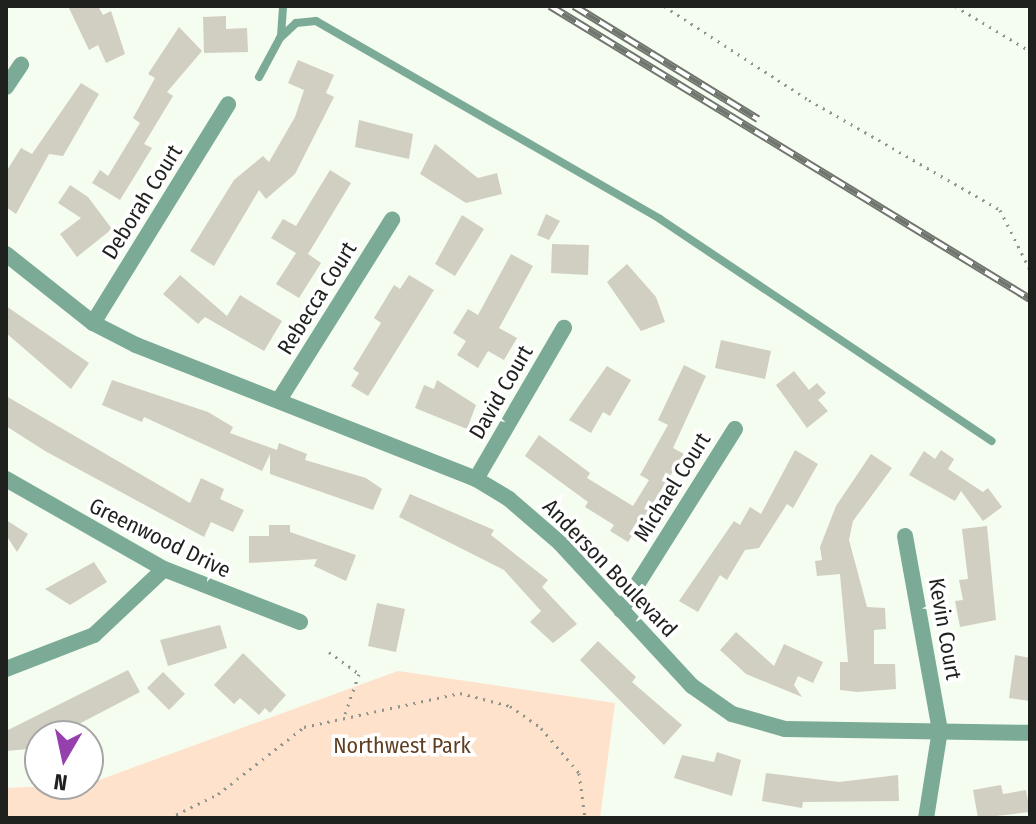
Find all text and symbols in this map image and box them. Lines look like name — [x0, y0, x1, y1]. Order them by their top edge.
street label: Deborah Court — [96, 140, 188, 264]
street label: Rebecca Court — [272, 237, 362, 359]
street label: David Court — [464, 340, 538, 444]
street label: Michael Court — [628, 428, 716, 546]
street label: Greenwood Drive — [85, 492, 235, 584]
street label: Anderson Boulevard — [537, 494, 683, 642]
street label: Kevin Court — [923, 576, 967, 682]
north arrow — [24, 720, 104, 800]
park label: Northwest Park — [333, 733, 471, 759]
text: N — [52, 768, 69, 797]

